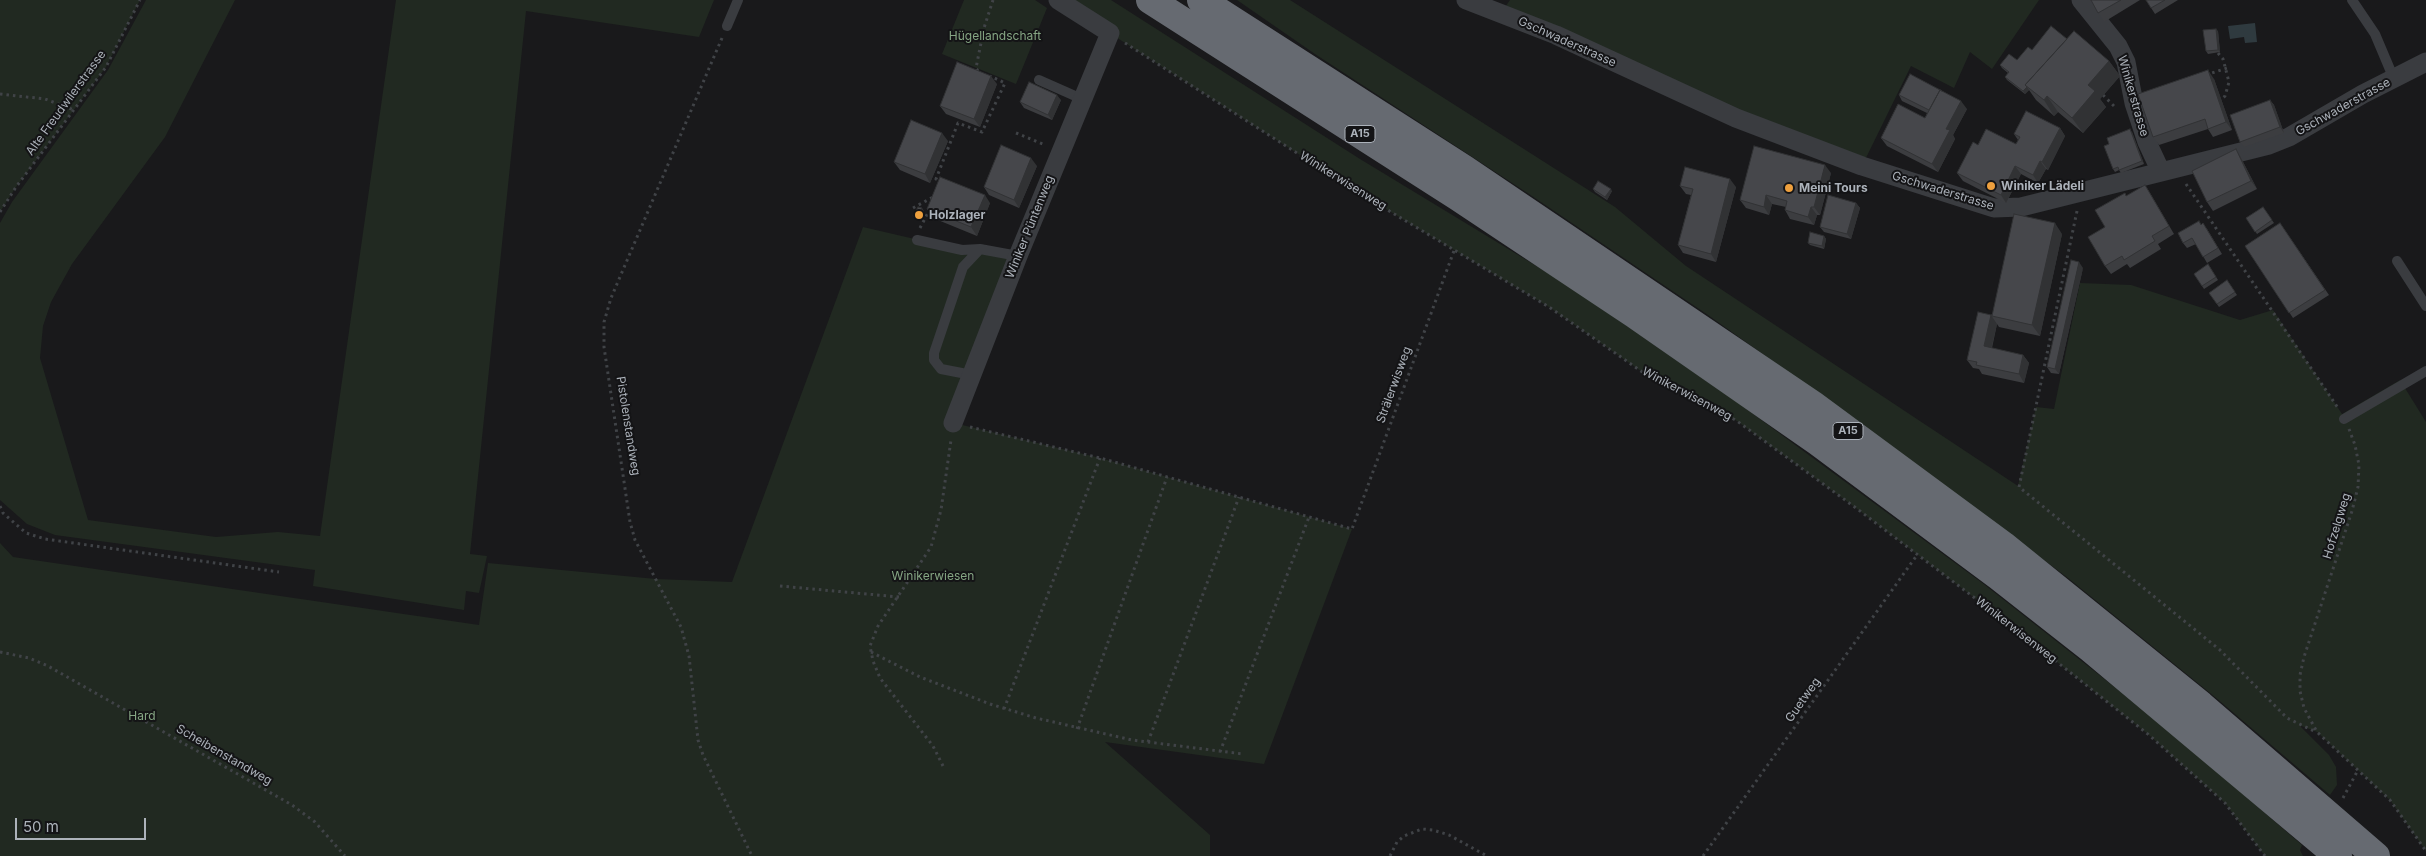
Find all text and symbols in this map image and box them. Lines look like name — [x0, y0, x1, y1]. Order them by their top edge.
street label: Gschwaderstrasse — [1516, 14, 1618, 70]
park label: Hügellandschaft — [949, 29, 1041, 43]
street label: Alte Freudwilerstrasse — [23, 48, 109, 158]
street label: Winikerstrasse — [2115, 54, 2151, 138]
street label: Gschwaderstrasse — [2293, 75, 2393, 139]
road number: A15 — [1345, 126, 1375, 142]
street label: Winikerwisenweg — [1297, 148, 1389, 214]
street label: Gschwaderstrasse — [1890, 169, 1996, 213]
street label: Winiker Püntenweg — [1003, 173, 1057, 281]
place label: Winiker Lädeli — [2001, 179, 2084, 193]
marker: Winiker Lädeli — [1985, 180, 1997, 192]
place label: Meini Tours — [1799, 181, 1868, 195]
marker: Meini Tours — [1783, 182, 1795, 194]
place label: Holzlager — [929, 208, 985, 222]
marker: Holzlager — [913, 209, 925, 221]
street label: Strälerwisweg — [1373, 345, 1415, 425]
street label: Winikerwisenweg — [1640, 364, 1734, 424]
street label: Pistolenstandweg — [613, 375, 643, 477]
road number: A15 — [1833, 422, 1863, 440]
street label: Hofzelgweg — [2320, 491, 2354, 561]
park label: Winikerwiesen — [892, 569, 974, 583]
street label: Winikerwisenweg — [1972, 594, 2060, 666]
street label: Guetweg — [1782, 675, 1824, 725]
park label: Hard — [128, 709, 156, 723]
street label: Scheibenstandweg — [173, 722, 275, 788]
scale bar — [18, 808, 149, 840]
text: 50 m — [23, 817, 59, 836]

